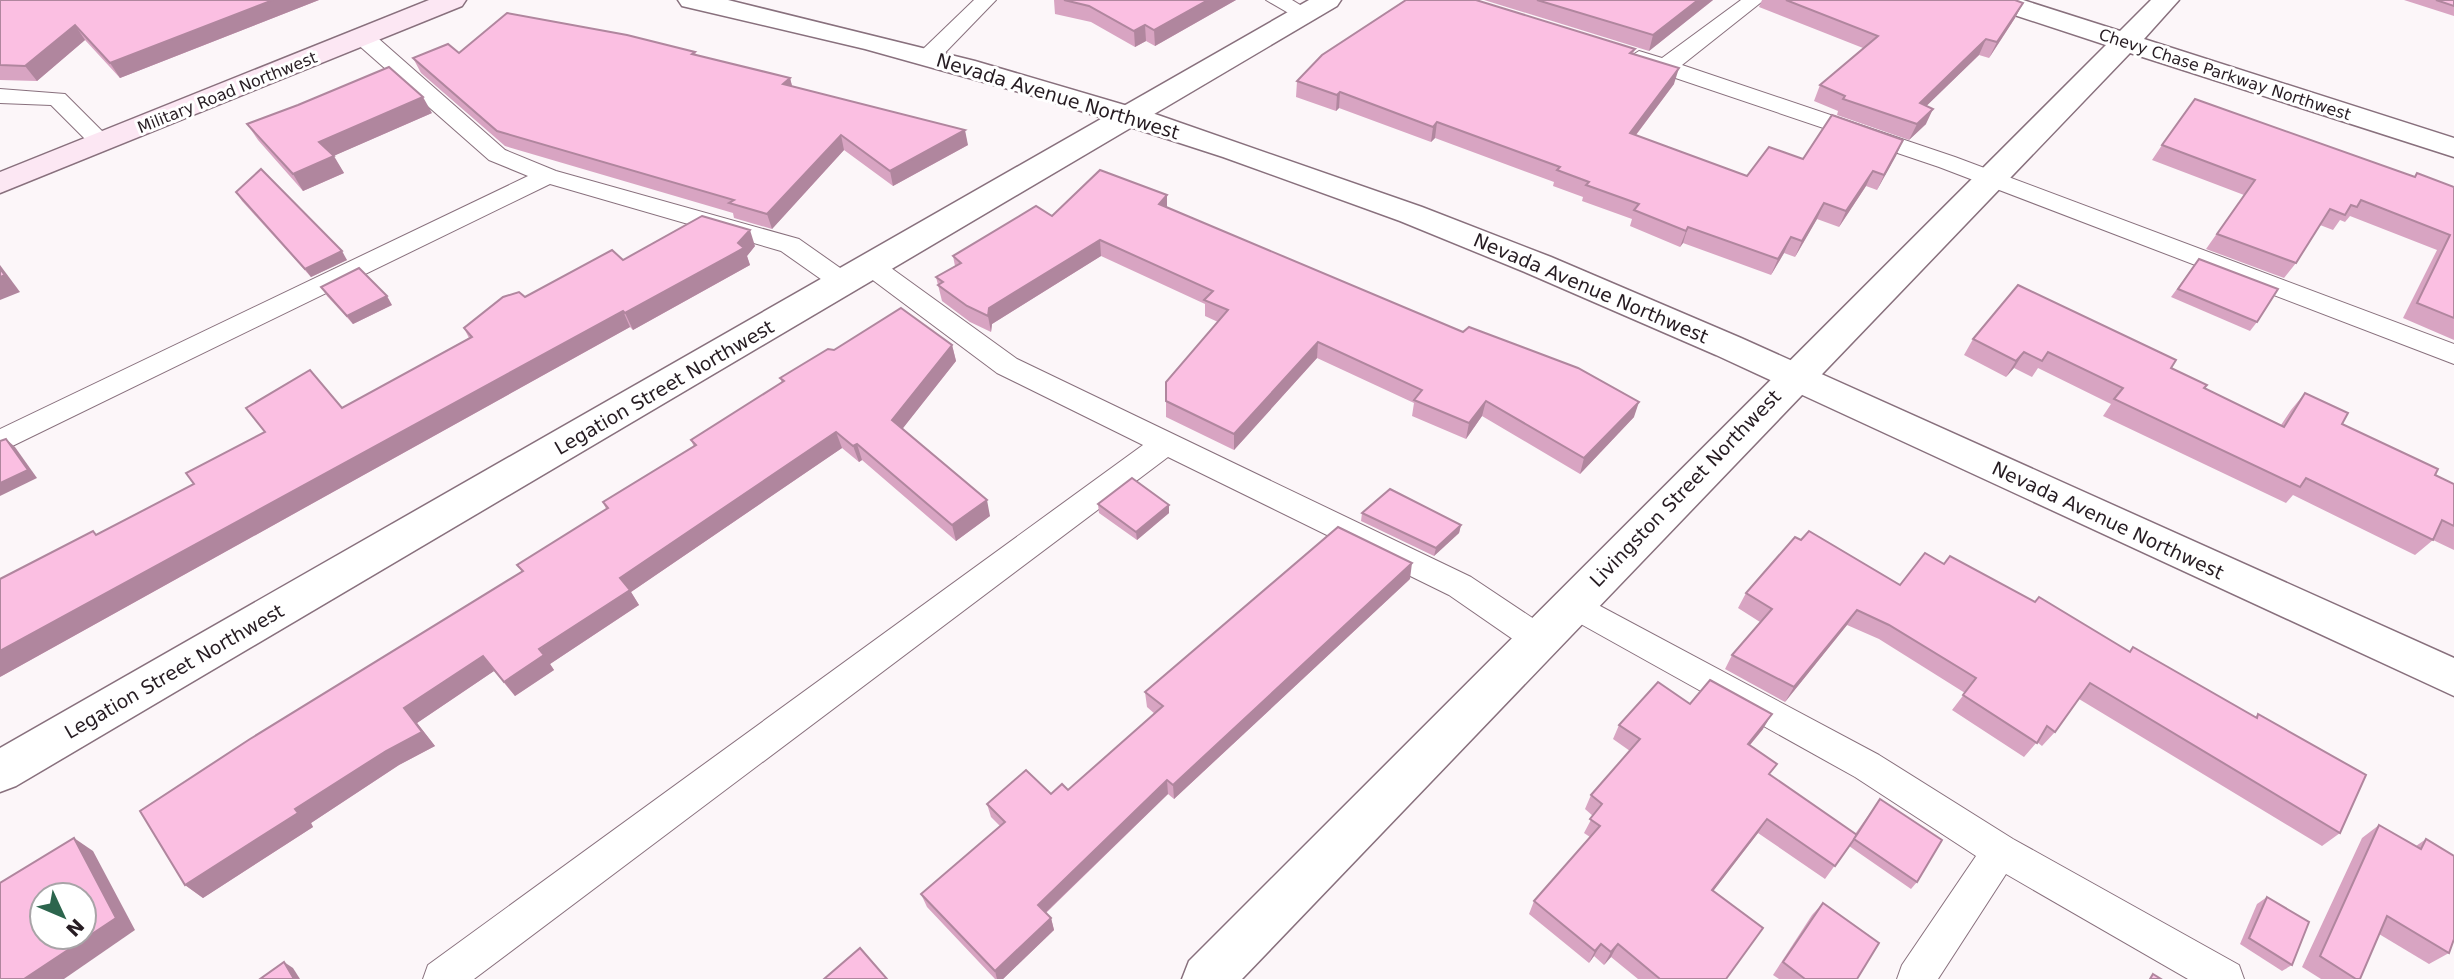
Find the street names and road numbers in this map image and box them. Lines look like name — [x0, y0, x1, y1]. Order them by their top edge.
street label: Chevy Chase Parkway Northwest — [2096, 25, 2353, 124]
street label: Military Road Northwest — [135, 48, 320, 137]
street label: Nevada Avenue Northwest — [934, 49, 1182, 143]
street label: Nevada Avenue Northwest — [1470, 228, 1712, 348]
street label: Legation Street Northwest — [550, 315, 778, 459]
street label: Livingston Street Northwest — [1585, 385, 1785, 591]
street label: Nevada Avenue Northwest — [1989, 457, 2227, 583]
street label: Legation Street Northwest — [60, 599, 288, 743]

